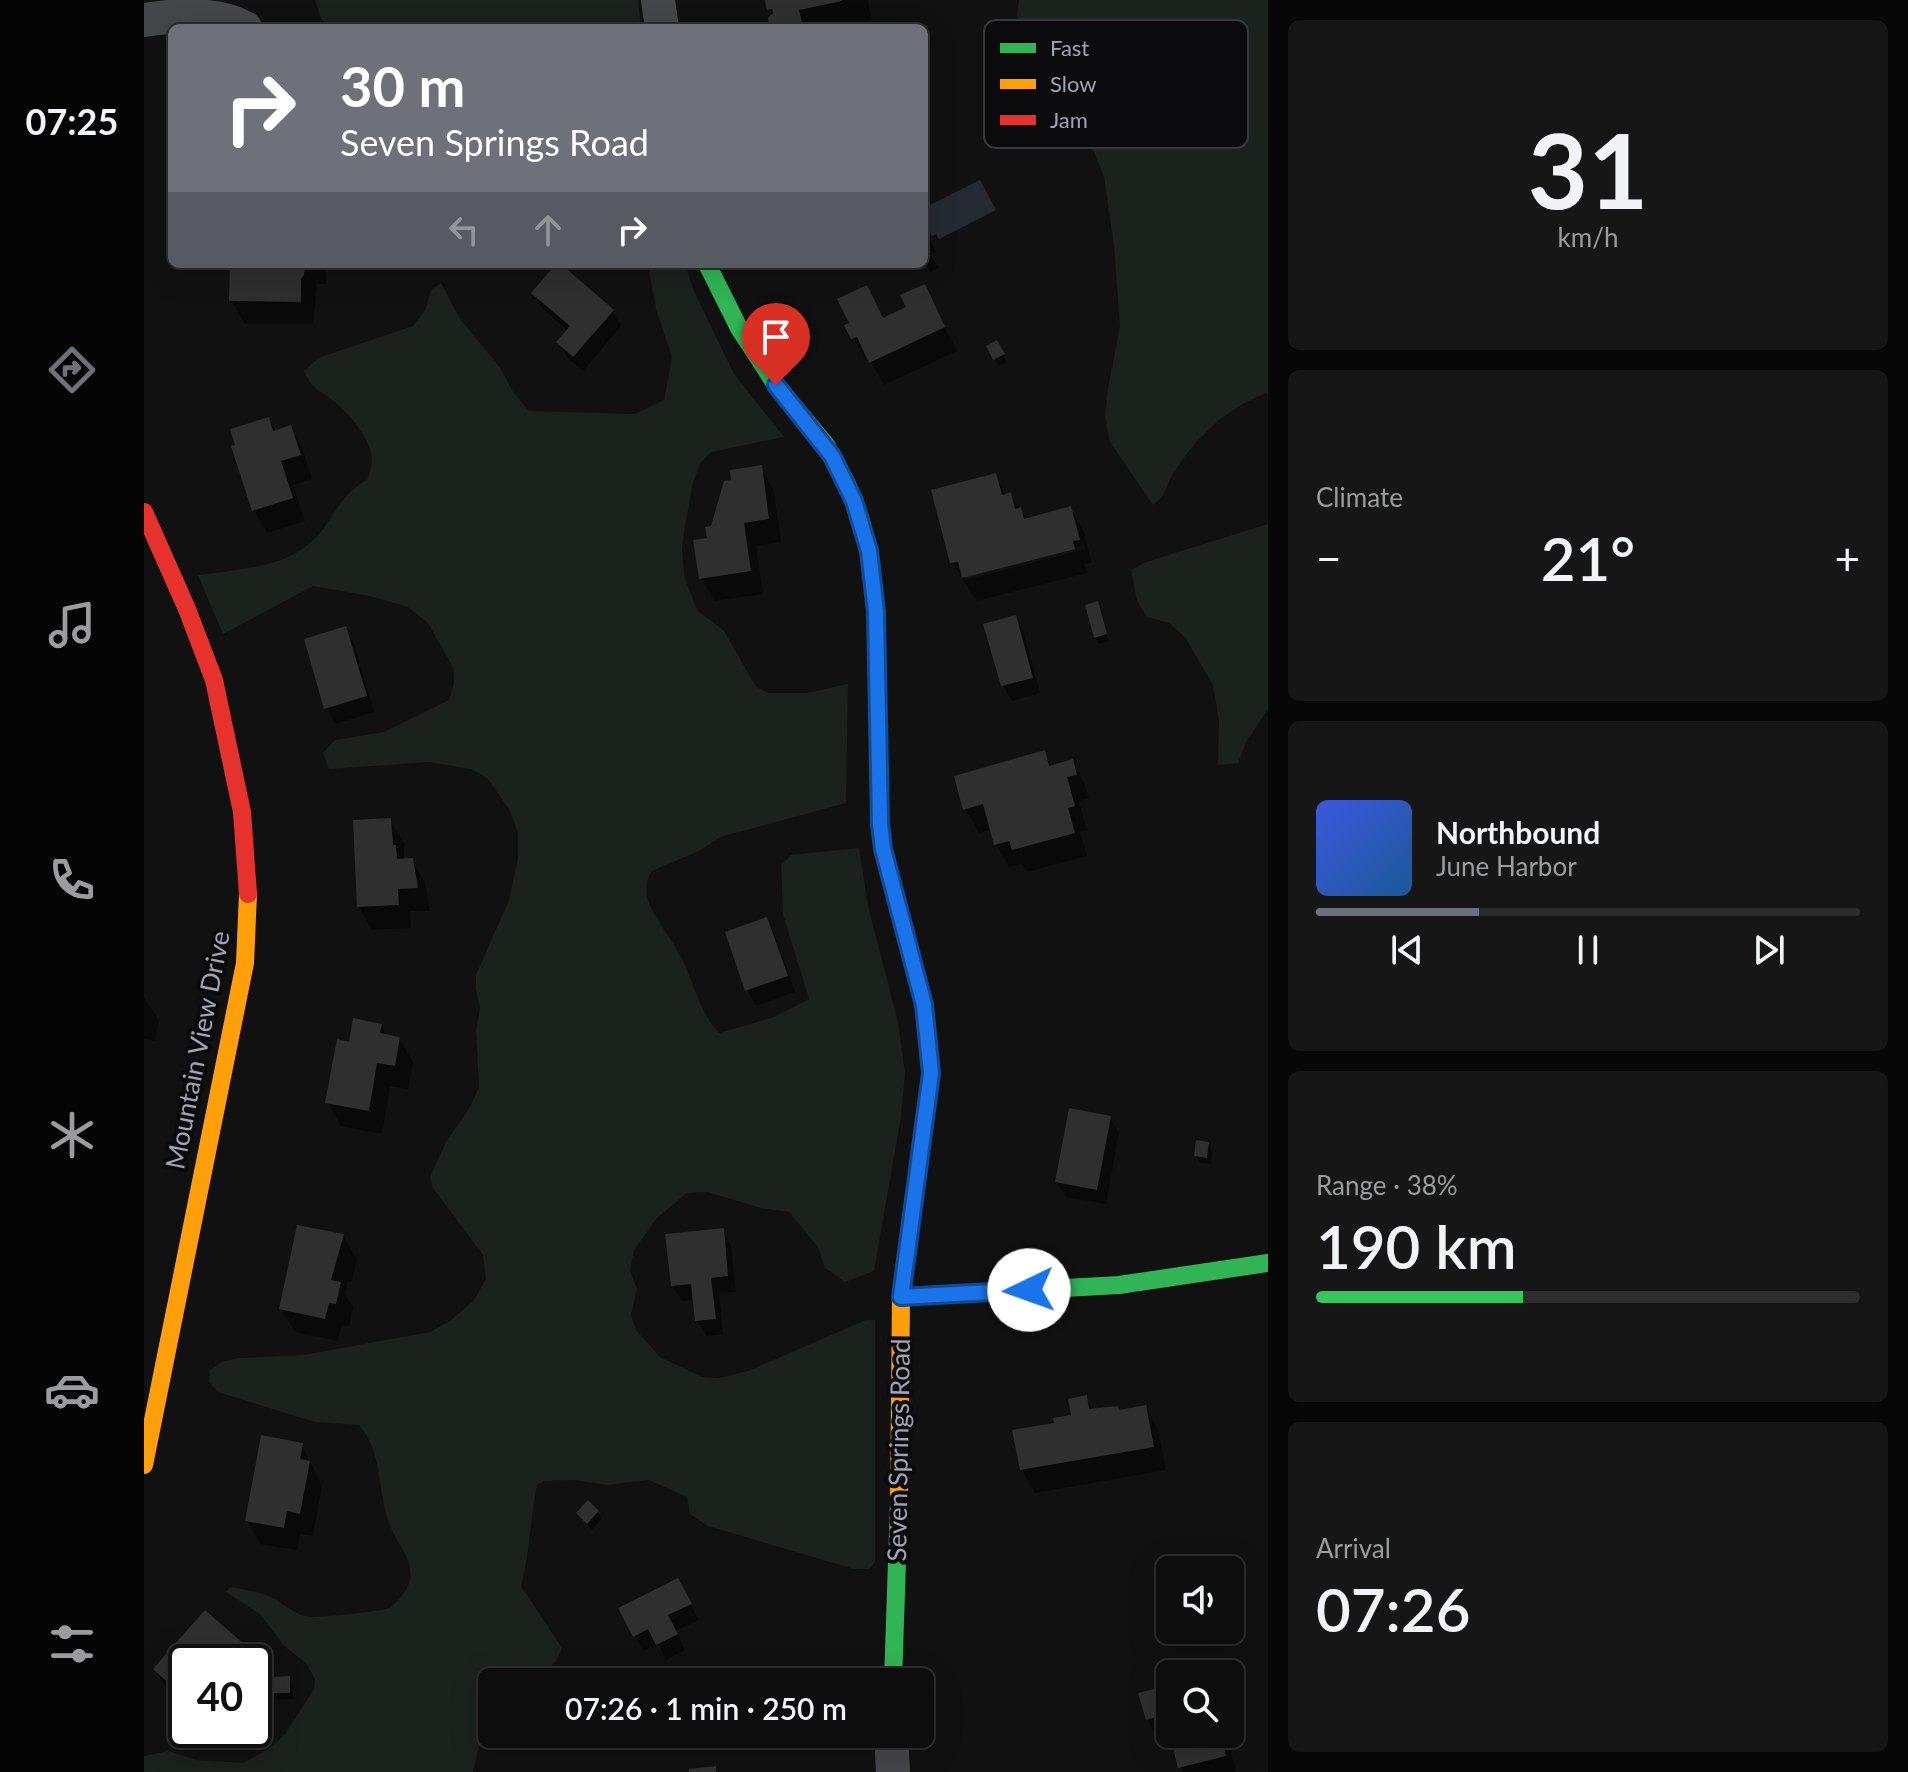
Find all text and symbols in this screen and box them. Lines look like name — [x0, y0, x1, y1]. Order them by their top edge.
legend — [984, 20, 1248, 148]
text: Fast — [1050, 34, 1089, 61]
text: 30 m — [340, 52, 465, 119]
icon: right — [208, 56, 312, 160]
text: Slow — [1050, 70, 1097, 97]
text: 07:25 — [26, 99, 118, 143]
text: Jam — [1050, 106, 1088, 133]
text: 31 — [1528, 106, 1648, 231]
text: Seven Springs Road — [340, 120, 649, 164]
icon: left — [442, 208, 486, 252]
icon: ahead — [526, 208, 570, 252]
icon: right — [610, 208, 654, 252]
text: km/h — [1558, 221, 1618, 253]
pin — [742, 303, 810, 385]
icon: arrive — [754, 315, 798, 359]
icon: directions — [44, 342, 100, 398]
text: Climate — [1316, 481, 1403, 513]
text: 21° — [1541, 522, 1635, 594]
text: − — [1316, 532, 1342, 584]
text: + — [1834, 532, 1860, 584]
icon: music — [44, 597, 100, 653]
text: Northbound — [1436, 814, 1600, 850]
text: June Harbor — [1436, 850, 1577, 882]
icon: phone — [44, 852, 100, 908]
street label: Mountain View Drive — [158, 928, 236, 1172]
icon: previous — [1385, 928, 1429, 972]
icon: pause — [1566, 928, 1610, 972]
icon: next — [1747, 928, 1791, 972]
icon: climate — [44, 1107, 100, 1163]
text: Range · 38% — [1316, 1169, 1458, 1201]
text: 190 km — [1316, 1210, 1517, 1282]
position arrow — [987, 1248, 1071, 1332]
street label: Seven Springs Road — [880, 1338, 916, 1562]
icon: car — [44, 1362, 100, 1418]
text: Arrival — [1316, 1532, 1391, 1564]
map controls — [1156, 1556, 1244, 1748]
button: sound — [1156, 1556, 1244, 1644]
text: 07:26 — [1316, 1573, 1470, 1645]
icon: filters — [44, 1616, 100, 1672]
speed limit sign: 40 — [168, 1644, 272, 1748]
button: search — [1156, 1660, 1244, 1748]
text: 07:26 · 1 min · 250 m — [565, 1690, 847, 1726]

